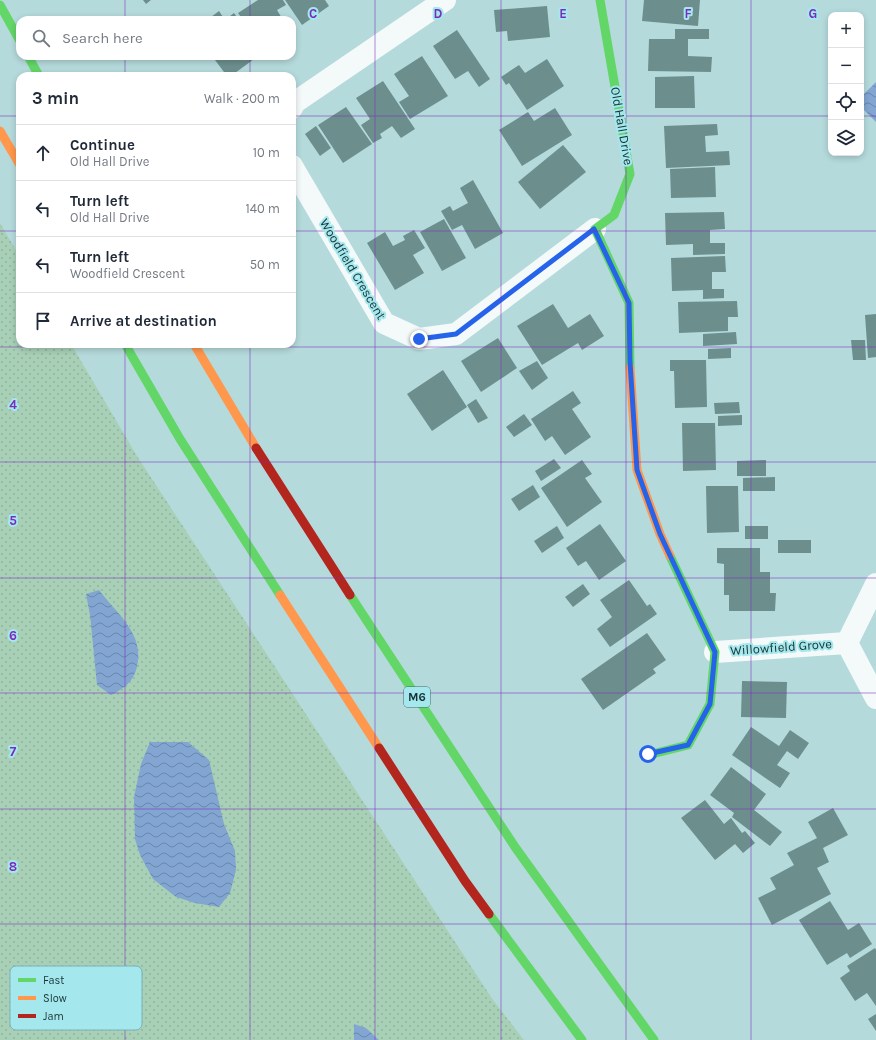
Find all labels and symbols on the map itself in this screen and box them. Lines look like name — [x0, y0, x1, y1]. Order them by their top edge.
text: C — [309, 6, 317, 21]
text: D — [434, 6, 443, 21]
text: E — [559, 6, 567, 21]
text: F — [684, 6, 692, 21]
text: G — [809, 6, 817, 21]
street label: Old Hall Drive — [608, 86, 636, 167]
street label: Woodfield Crescent — [317, 216, 389, 322]
route end — [410, 330, 428, 348]
text: 4 — [9, 397, 17, 412]
text: 5 — [9, 513, 17, 528]
text: 6 — [9, 628, 17, 643]
street label: Willowfield Grove — [730, 636, 833, 658]
road number: M6 — [404, 687, 430, 707]
text: 7 — [10, 744, 17, 759]
route start — [639, 745, 657, 763]
text: 8 — [9, 859, 17, 874]
legend — [10, 966, 142, 1030]
text: Fast — [43, 974, 64, 987]
text: Slow — [43, 992, 67, 1005]
text: Jam — [43, 1010, 64, 1023]

